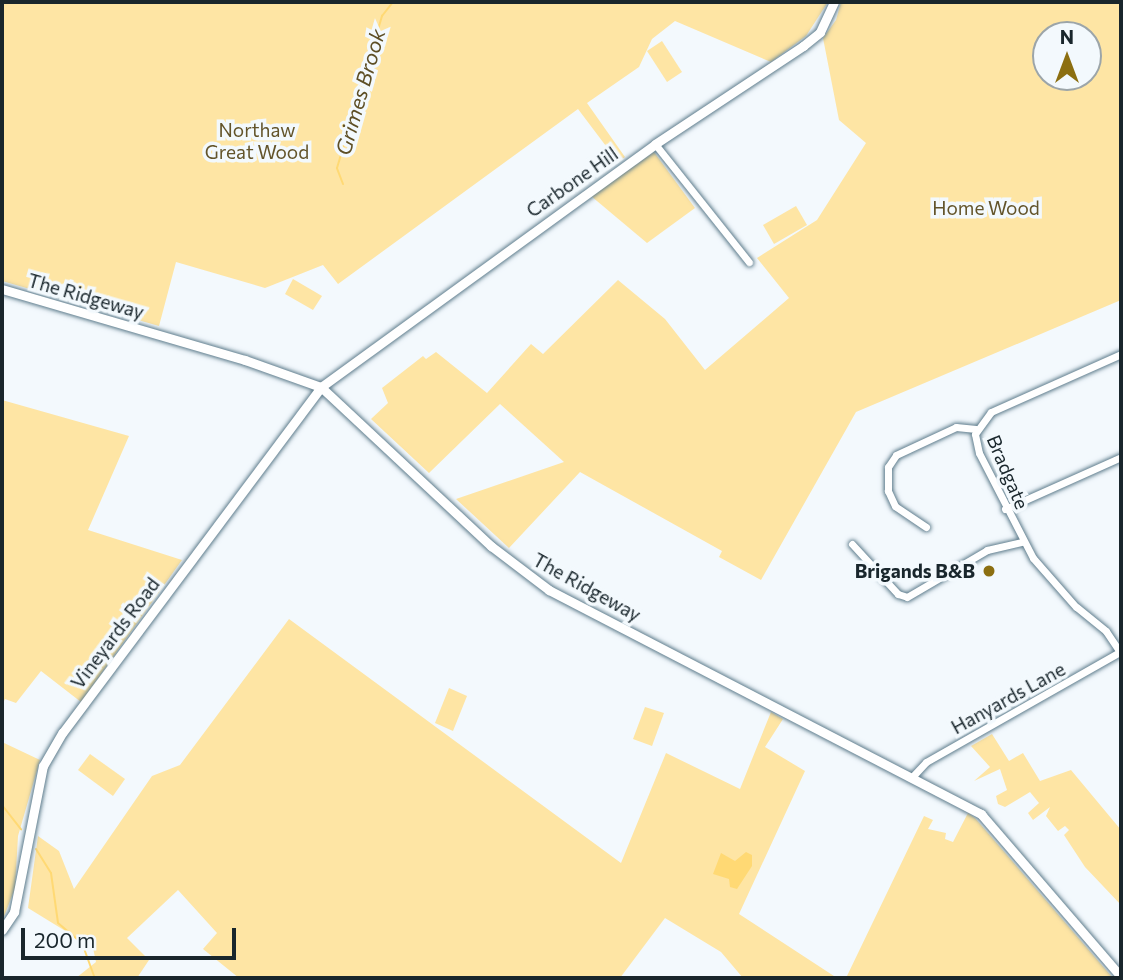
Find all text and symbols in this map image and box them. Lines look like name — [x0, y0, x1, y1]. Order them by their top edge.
north arrow — [1032, 21, 1102, 91]
text: N — [1060, 25, 1074, 48]
water label: Grimes Brook — [330, 26, 390, 158]
park label: Northaw Great Wood — [205, 119, 309, 163]
street label: Carbone Hill — [522, 142, 622, 222]
park label: Home Wood — [932, 197, 1040, 219]
street label: The Ridgeway — [25, 269, 147, 323]
street label: Bradgate — [982, 431, 1034, 513]
street label: The Ridgeway — [529, 548, 645, 626]
place label: Brigands B&B — [855, 560, 975, 582]
marker: Brigands B&B — [981, 563, 997, 579]
street label: Vineyards Road — [66, 573, 164, 693]
street label: Hanyards Lane — [947, 657, 1069, 739]
scale bar — [24, 914, 240, 958]
text: 200 m — [34, 927, 95, 952]

